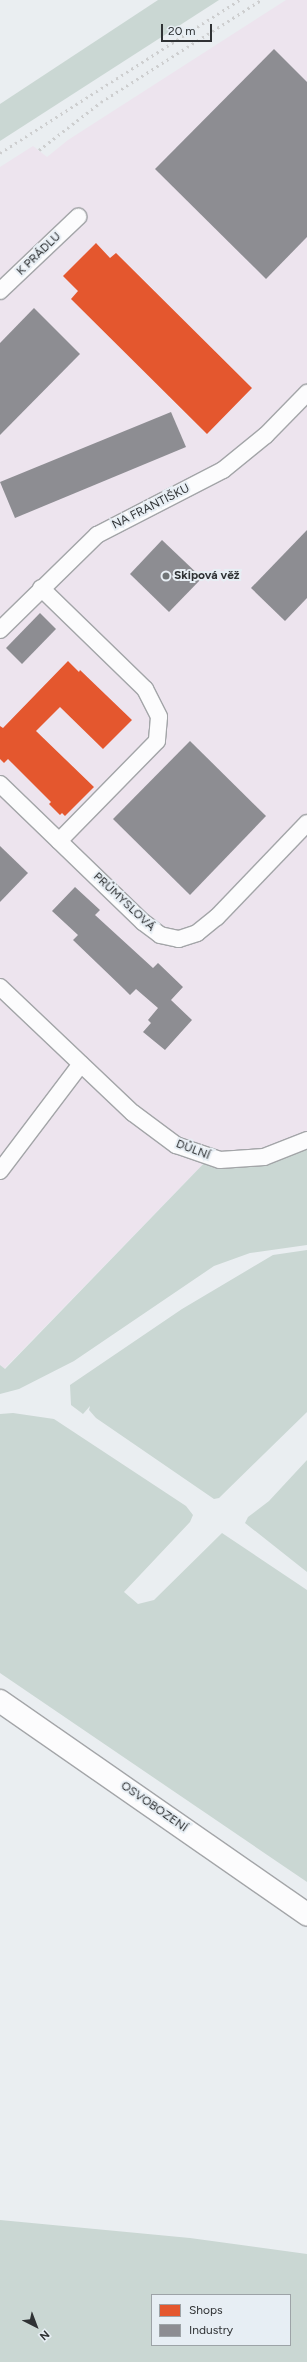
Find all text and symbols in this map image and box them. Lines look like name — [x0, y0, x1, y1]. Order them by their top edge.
scale bar — [163, 16, 214, 42]
text: 20 m — [168, 24, 196, 38]
street label: K PRÁDLU — [14, 229, 64, 279]
street label: NA FRANTIŠKU — [110, 481, 192, 533]
place label: Skipová věž — [174, 569, 240, 583]
marker: Skipová věž — [161, 571, 171, 581]
street label: PRŮMYSLOVÁ — [90, 870, 158, 934]
street label: DŮLNÍ — [174, 1137, 212, 1163]
street label: OSVOBOZENÍ — [118, 1779, 190, 1835]
legend — [151, 2294, 291, 2346]
text: Shops — [189, 2303, 223, 2317]
north arrow — [16, 2306, 56, 2346]
text: Industry — [189, 2323, 233, 2337]
text: N — [37, 2328, 52, 2343]

